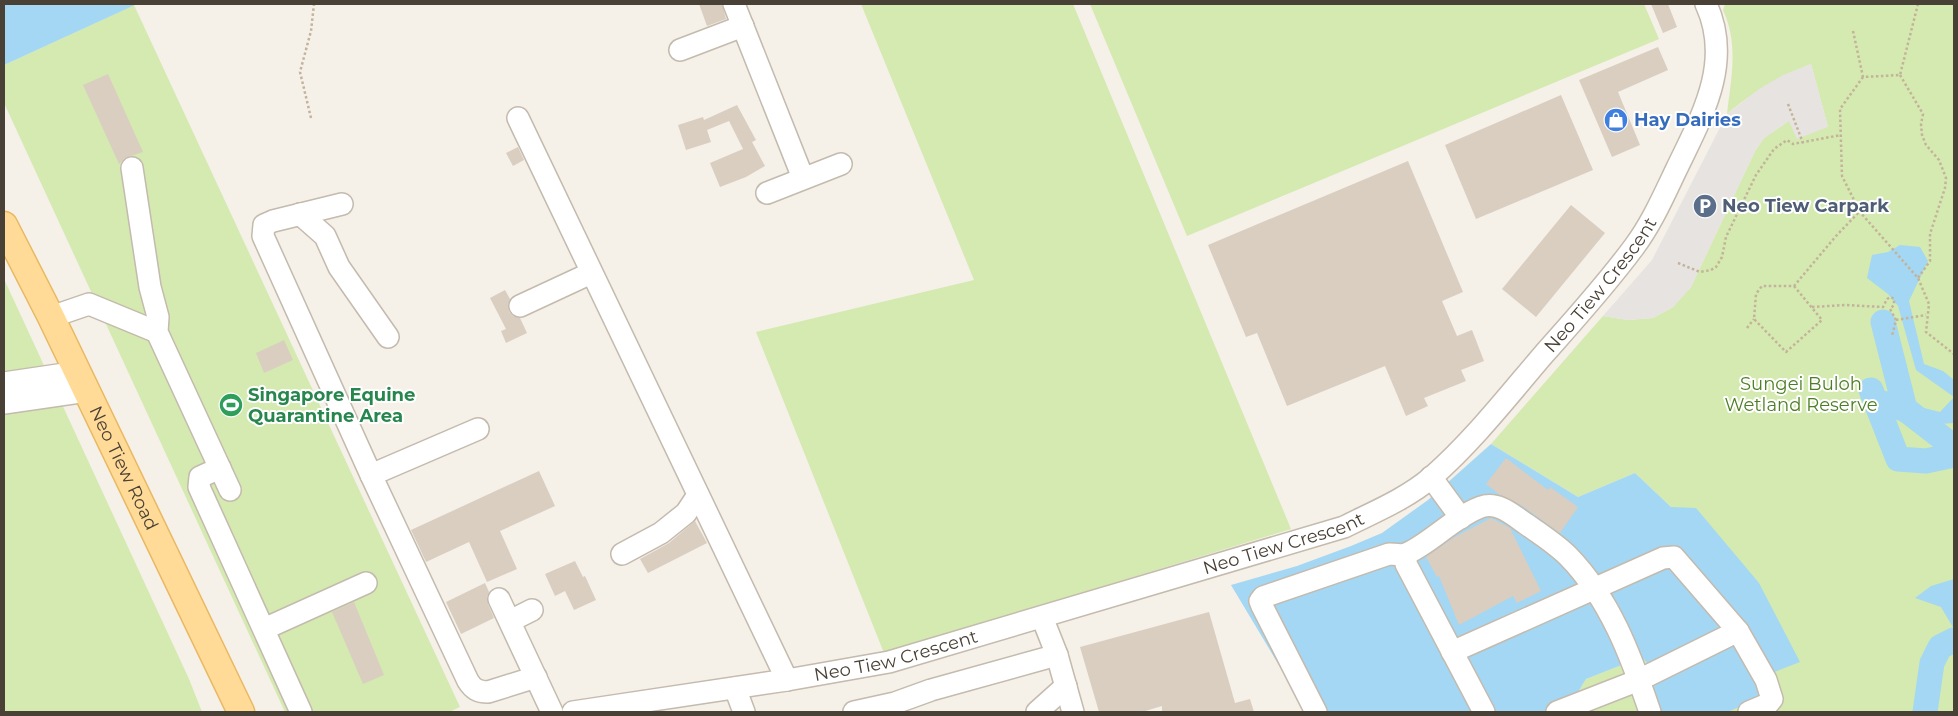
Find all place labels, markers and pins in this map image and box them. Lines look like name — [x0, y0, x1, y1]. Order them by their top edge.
shop icon: Hay Dairies — [1603, 107, 1629, 133]
place label: Hay Dairies — [1634, 109, 1741, 131]
parking icon: Neo Tiew Carpark — [1692, 193, 1718, 219]
place label: Neo Tiew Carpark — [1722, 195, 1889, 217]
place label: Singapore Equine Quarantine Area — [248, 384, 415, 427]
sports icon: Singapore Equine Quarantine Area — [218, 392, 244, 418]

